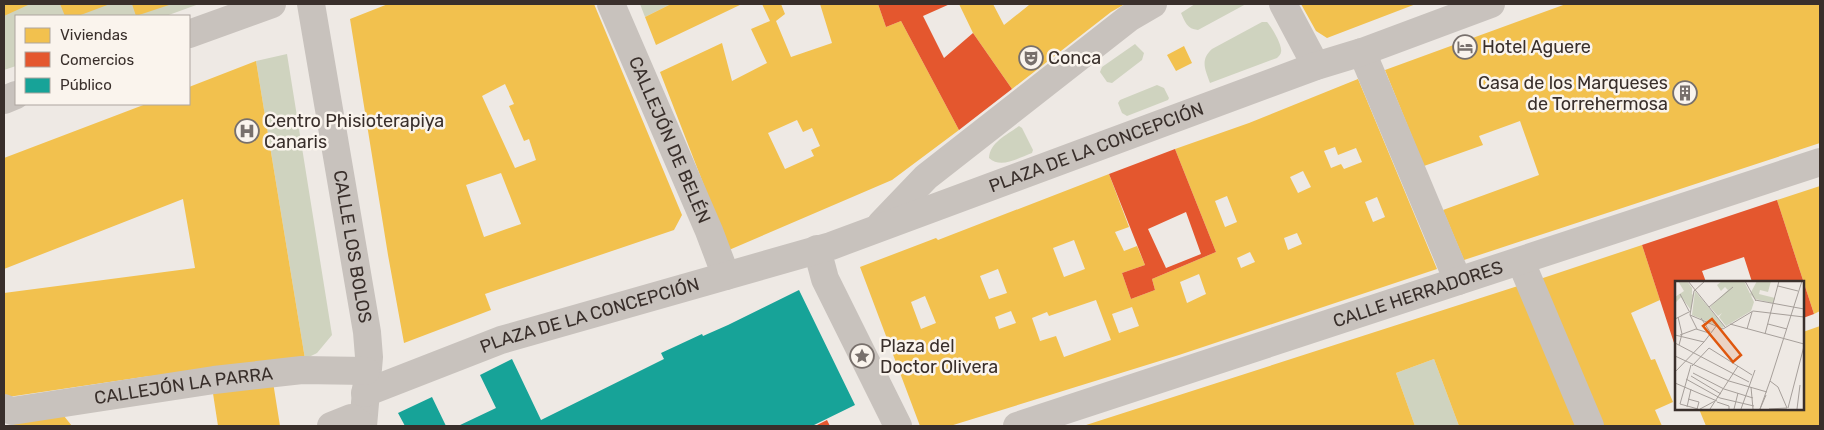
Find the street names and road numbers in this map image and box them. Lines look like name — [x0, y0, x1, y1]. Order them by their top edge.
street label: CALLEJÓN DE BELÉN — [624, 53, 715, 227]
street label: PLAZA DE LA CONCEPCIÓN — [986, 98, 1207, 197]
street label: CALLE LOS BOLOS — [329, 168, 376, 325]
street label: CALLE HERRADORES — [1330, 256, 1506, 332]
street label: PLAZA DE LA CONCEPCIÓN — [477, 273, 702, 358]
street label: CALLEJÓN LA PARRA — [93, 362, 274, 409]

